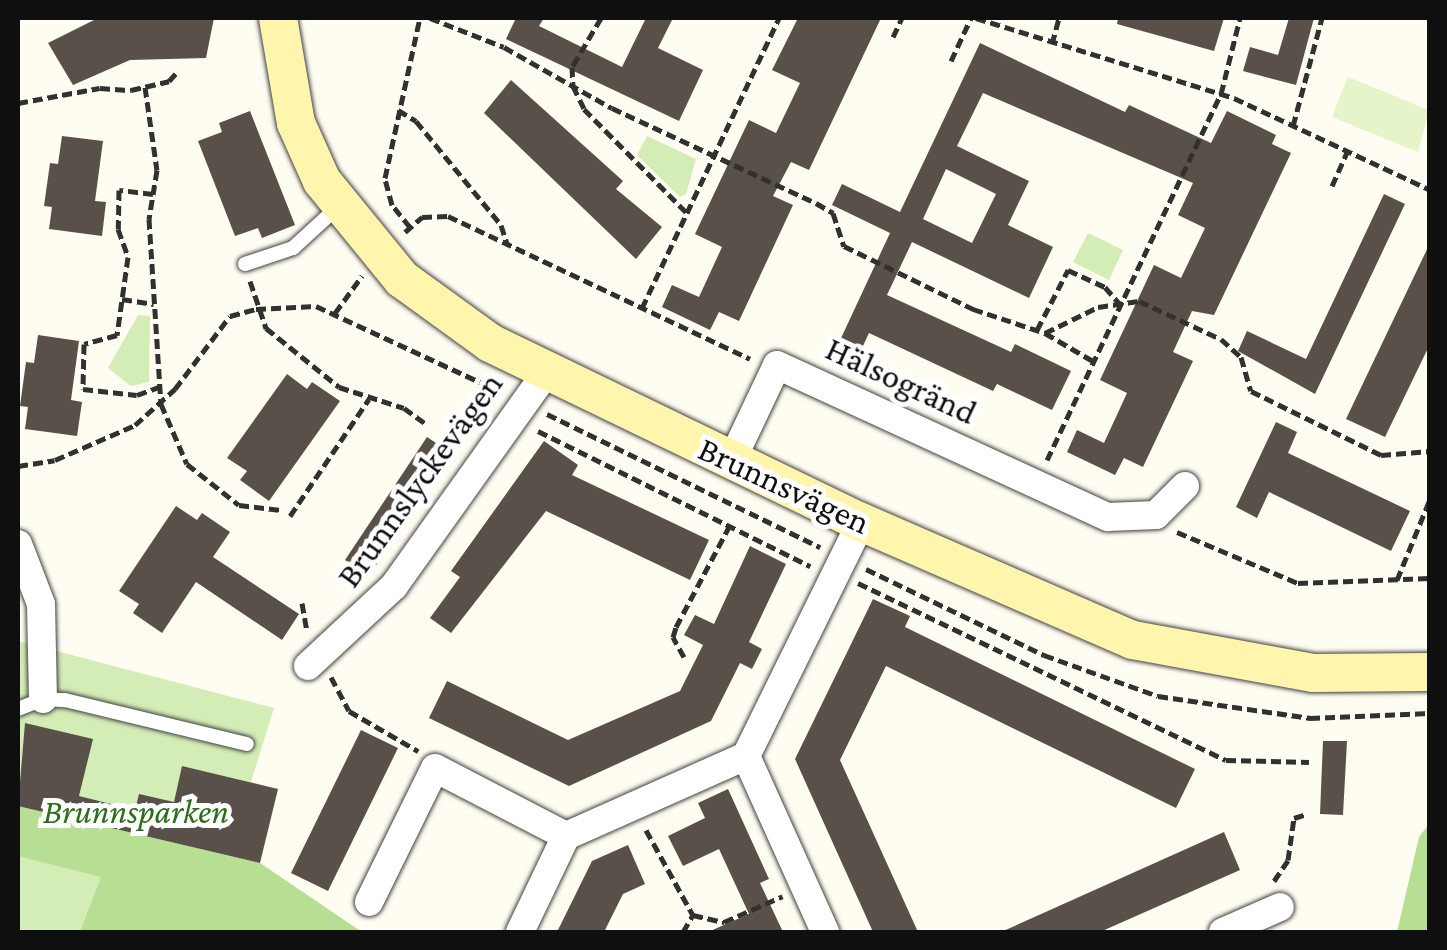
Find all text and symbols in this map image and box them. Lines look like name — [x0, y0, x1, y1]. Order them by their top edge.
street label: Hälsogränd — [819, 328, 983, 434]
street label: Brunnslyckevägen — [328, 364, 512, 596]
street label: Brunnsvägen — [692, 428, 876, 544]
park label: Brunnsparken — [43, 791, 229, 833]

